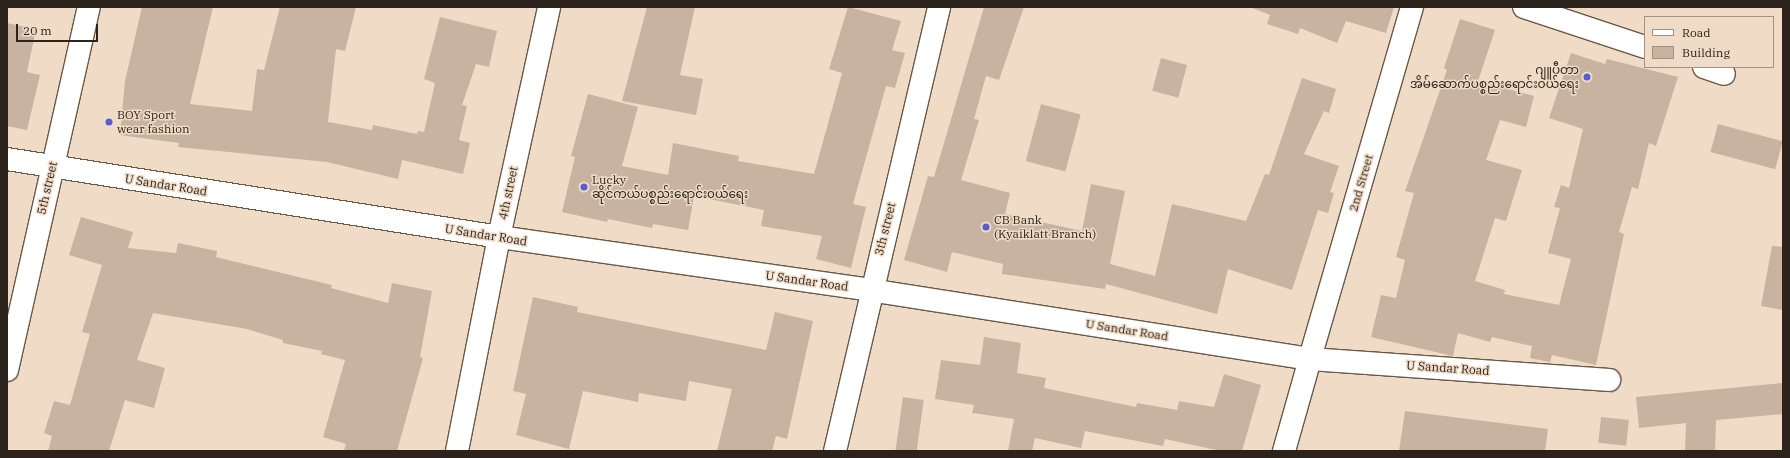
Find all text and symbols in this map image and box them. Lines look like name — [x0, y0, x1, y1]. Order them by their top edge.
scale bar — [18, 16, 100, 42]
legend — [1644, 16, 1774, 68]
text: 20 m — [23, 23, 52, 38]
text: Road — [1682, 25, 1711, 40]
text: Building — [1682, 45, 1730, 60]
place label: ဂျူပီတာ အိမ်ဆောက်ပစ္စည်းရောင်းဝယ်ရေး — [1410, 63, 1579, 91]
marker: ဂျူပီတာ အိမ်ဆောက်ပစ္စည်းရောင်းဝယ်ရေး — [1582, 72, 1592, 82]
place label: BOY Sport wear fashion — [117, 108, 190, 136]
marker: BOY Sport wear fashion — [104, 117, 114, 127]
street label: 2nd Street — [1346, 153, 1376, 213]
street label: 5th street — [34, 160, 60, 216]
street label: 4th street — [495, 165, 521, 221]
street label: U Sandar Road — [124, 171, 208, 199]
place label: Lucky ဆိုင်ကယ်ပစ္စည်းရောင်း၀ယ်ရေး — [592, 173, 748, 201]
marker: Lucky ဆိုင်ကယ်ပစ္စည်းရောင်း၀ယ်ရေး — [579, 182, 589, 192]
street label: 3th street — [871, 201, 899, 257]
place label: CB Bank (Kyaiklatt Branch) — [994, 213, 1096, 241]
street label: U Sandar Road — [444, 221, 528, 249]
marker: CB Bank (Kyaiklatt Branch) — [981, 222, 991, 232]
street label: U Sandar Road — [765, 268, 849, 294]
street label: U Sandar Road — [1085, 316, 1169, 344]
street label: U Sandar Road — [1406, 358, 1490, 378]

